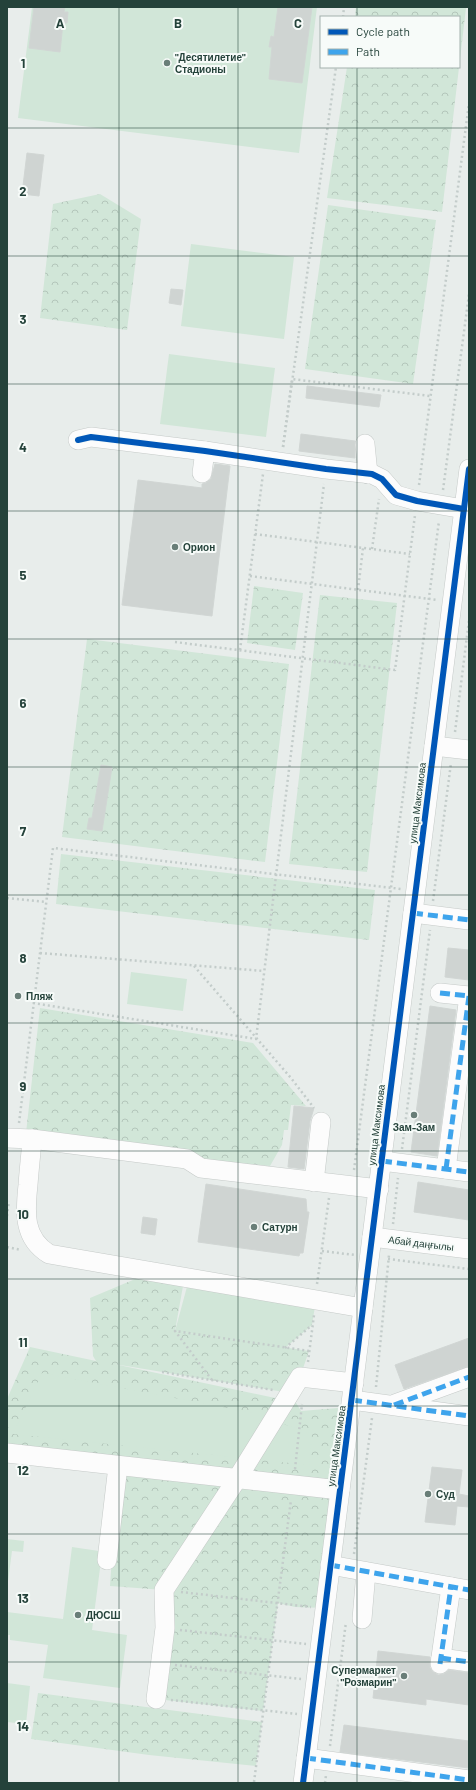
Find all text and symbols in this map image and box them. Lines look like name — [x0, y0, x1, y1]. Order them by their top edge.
text: A — [56, 15, 65, 31]
text: B — [174, 15, 182, 31]
text: C — [294, 15, 302, 31]
legend — [320, 16, 460, 68]
text: Cycle path — [356, 24, 410, 38]
text: Path — [356, 44, 380, 58]
place label: "Десятилетие" Стадионы — [175, 51, 246, 75]
text: 1 — [21, 55, 25, 71]
marker: "Десятилетие" Стадионы — [162, 58, 172, 68]
text: 2 — [19, 183, 27, 199]
text: 3 — [19, 311, 27, 327]
text: 4 — [19, 439, 27, 455]
place label: Орион — [183, 541, 215, 553]
marker: Орион — [170, 542, 180, 552]
text: 5 — [19, 567, 27, 583]
text: 6 — [20, 695, 27, 711]
street label: улица Максимова — [406, 761, 428, 844]
text: 7 — [20, 823, 27, 839]
text: 8 — [19, 950, 27, 966]
place label: Пляж — [26, 990, 53, 1002]
marker: Пляж — [13, 991, 23, 1001]
text: 9 — [20, 1078, 27, 1094]
street label: улица Максимова — [365, 1083, 387, 1166]
marker: Зам-Зам — [409, 1110, 419, 1120]
place label: Зам-Зам — [393, 1121, 435, 1133]
text: 10 — [17, 1206, 29, 1222]
place label: Сатурн — [262, 1221, 298, 1233]
marker: Сатурн — [249, 1222, 259, 1232]
street label: Абай даңғылы — [387, 1233, 455, 1253]
text: 11 — [18, 1334, 28, 1350]
street label: улица Максимова — [324, 1404, 348, 1487]
text: 12 — [17, 1462, 29, 1478]
place label: Суд — [436, 1488, 456, 1500]
marker: Суд — [423, 1489, 433, 1499]
text: 13 — [17, 1590, 29, 1606]
place label: ДЮСШ — [86, 1609, 121, 1621]
marker: ДЮСШ — [73, 1610, 83, 1620]
place label: Супермаркет "Розмарин" — [331, 1664, 396, 1688]
marker: Супермаркет "Розмарин" — [399, 1671, 409, 1681]
text: 14 — [17, 1718, 29, 1734]

